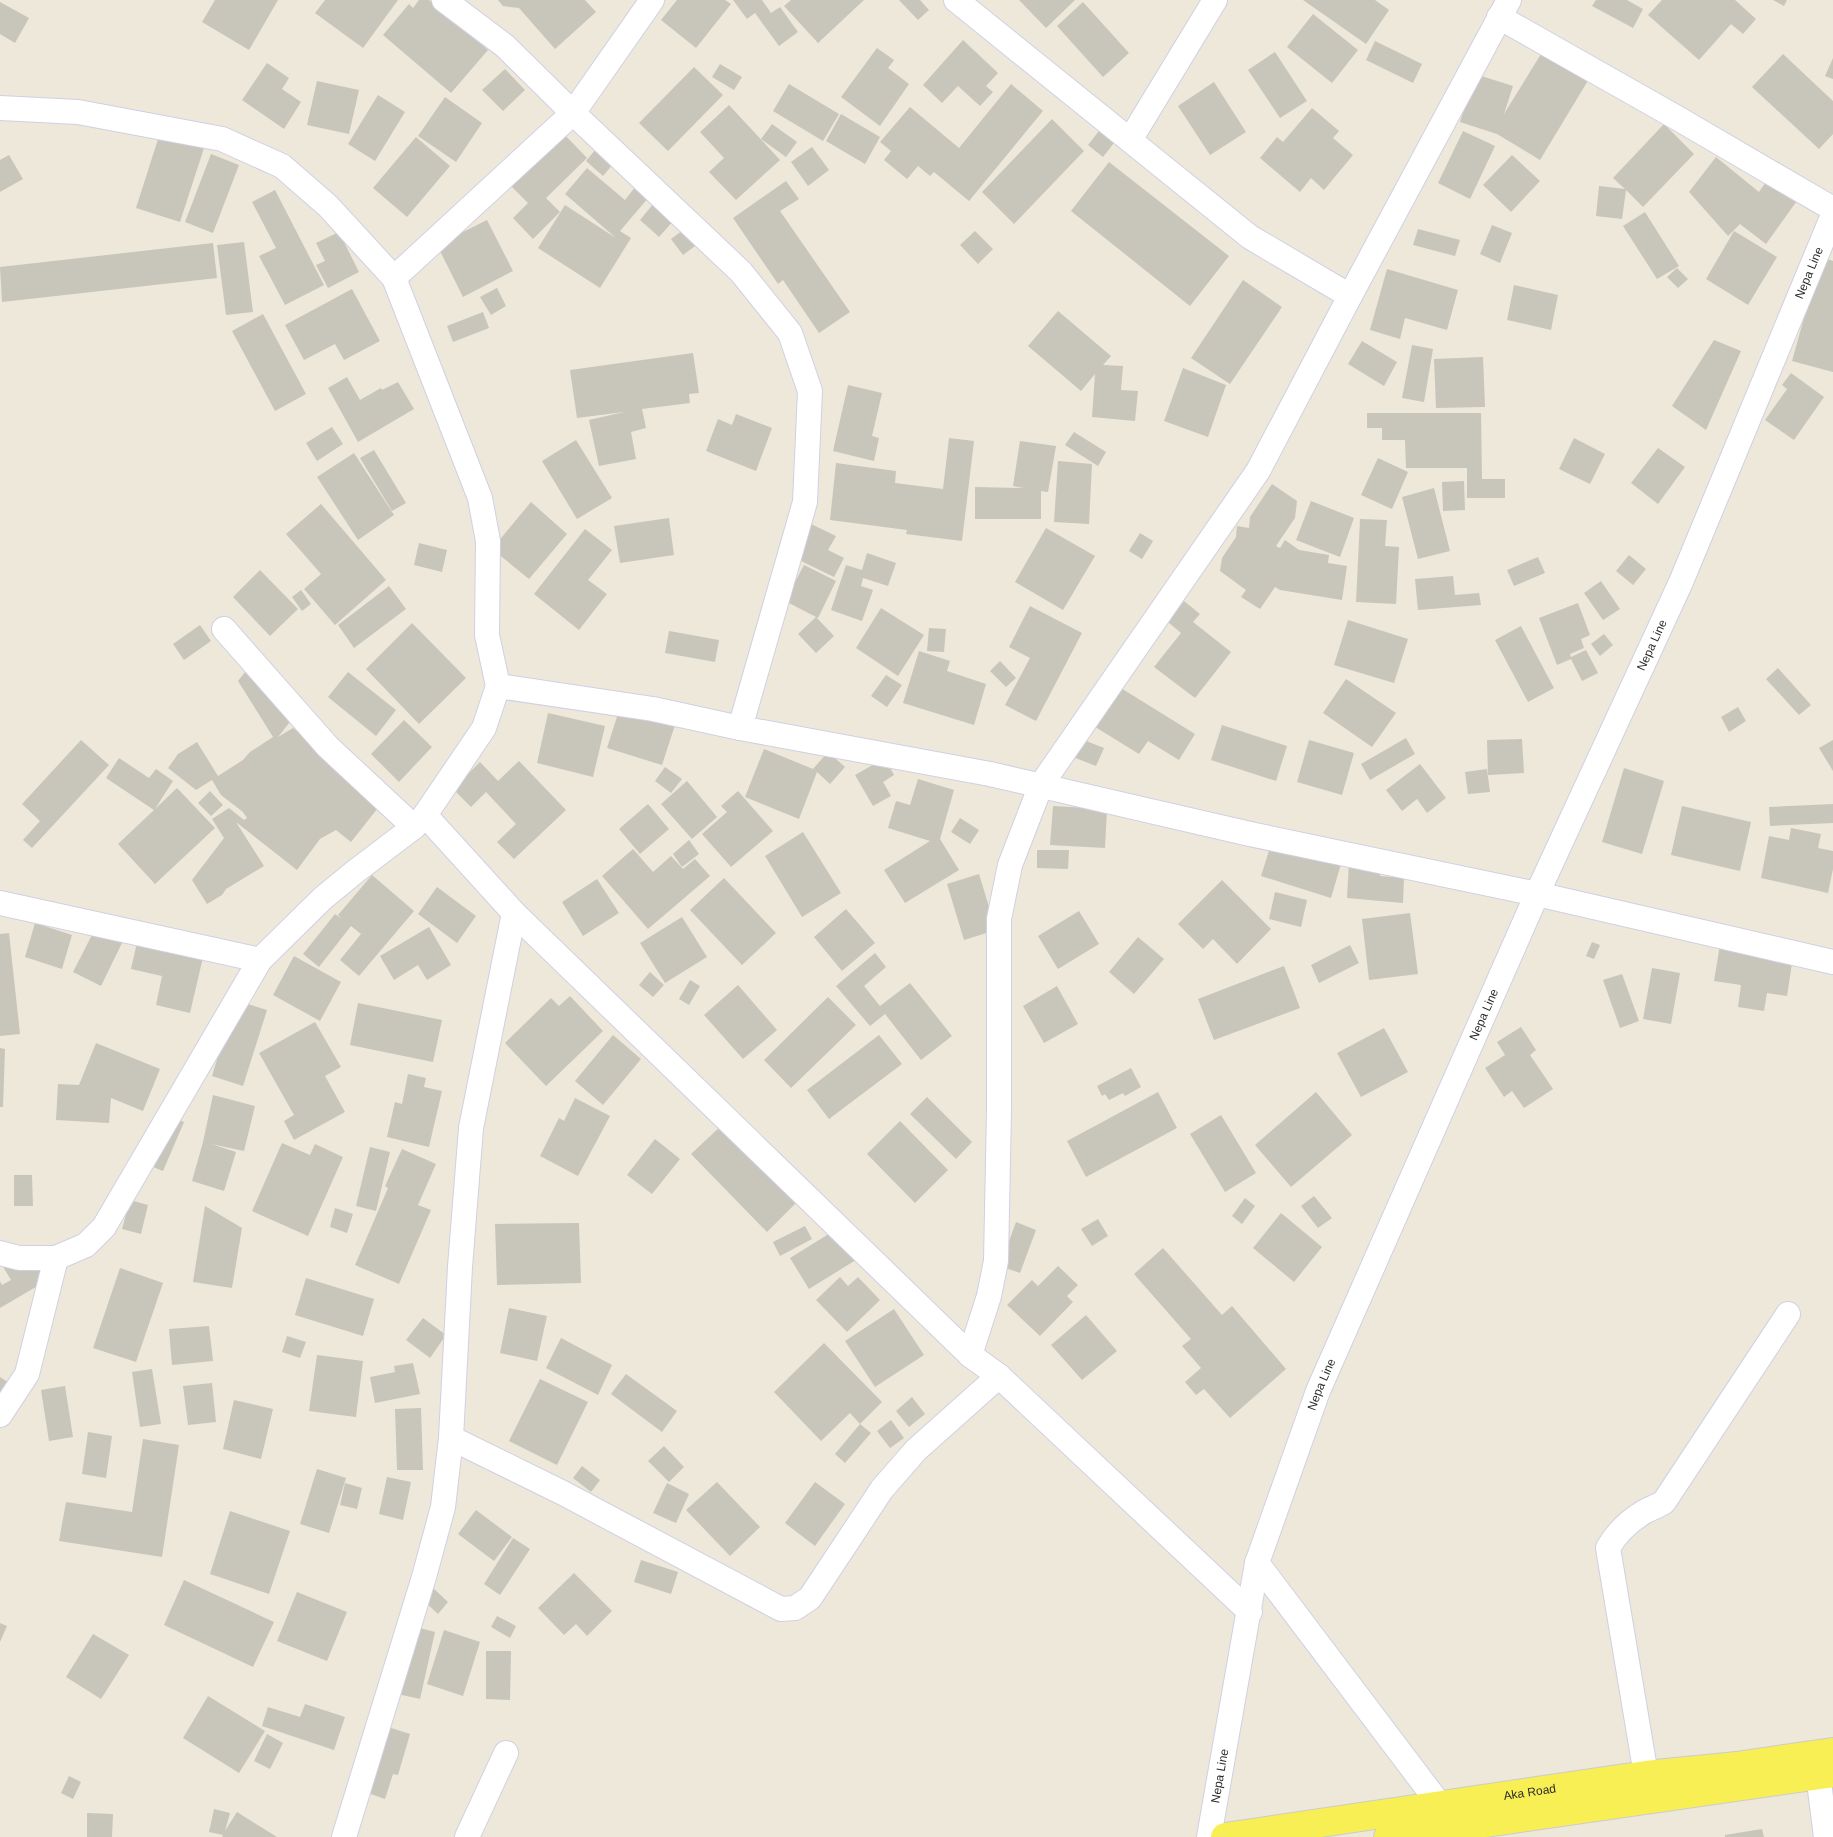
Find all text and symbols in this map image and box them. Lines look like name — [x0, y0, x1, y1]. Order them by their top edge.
street label: Nepa Line — [1792, 245, 1826, 301]
street label: Nepa Line — [1634, 617, 1670, 673]
street label: Nepa Line — [1466, 986, 1501, 1042]
street label: Nepa Line — [1305, 1356, 1339, 1412]
street label: Nepa Line — [1208, 1747, 1231, 1804]
street label: Aka Road — [1503, 1781, 1557, 1803]

